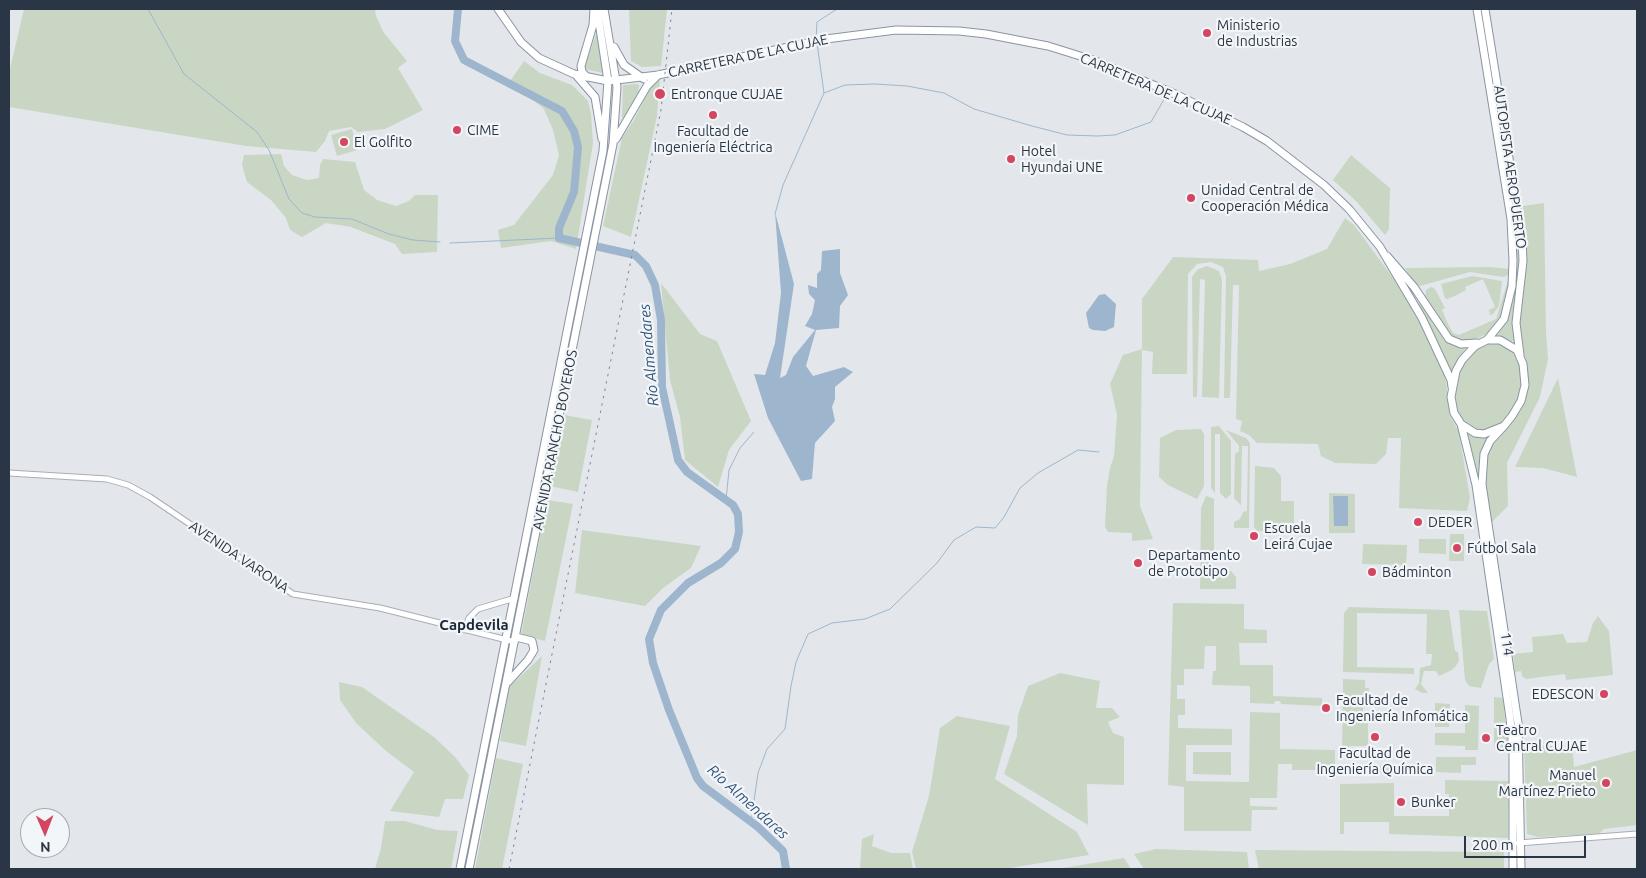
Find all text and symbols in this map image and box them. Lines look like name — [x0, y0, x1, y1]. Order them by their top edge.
place label: Ministerio de Industrias — [1217, 17, 1297, 49]
marker: Ministerio de Industrias — [1201, 27, 1213, 39]
street label: CARRETERA DE LA CUJAE — [666, 31, 830, 81]
street label: CARRETERA DE LA CUJAE — [1078, 49, 1234, 129]
street label: AUTOPISTA AEROPUERTO — [1490, 84, 1530, 250]
place label: Entronque CUJAE — [671, 86, 783, 102]
marker: Entronque CUJAE — [653, 87, 667, 101]
marker: Facultad de Ingeniería Eléctrica — [707, 109, 719, 121]
place label: CIME — [467, 122, 499, 138]
place label: Facultad de Ingeniería Eléctrica — [653, 123, 773, 156]
marker: CIME — [451, 124, 463, 136]
place label: El Golfito — [354, 134, 412, 150]
marker: El Golfito — [338, 136, 350, 148]
place label: Hotel Hyundai UNE — [1021, 143, 1103, 176]
marker: Hotel Hyundai UNE — [1005, 153, 1017, 165]
place label: Unidad Central de Cooperación Médica — [1201, 182, 1329, 214]
marker: Unidad Central de Cooperación Médica — [1185, 192, 1197, 204]
water label: Río Almendares — [636, 303, 662, 407]
street label: AVENIDA RANCHO BOYEROS — [529, 348, 581, 532]
place label: DEDER — [1428, 514, 1472, 530]
marker: DEDER — [1412, 516, 1424, 528]
street label: AVENIDA VARONA — [186, 517, 292, 597]
place label: Escuela Leirá Cujae — [1264, 520, 1333, 552]
marker: Escuela Leirá Cujae — [1248, 530, 1260, 542]
place label: Fútbol Sala — [1467, 540, 1536, 556]
marker: Fútbol Sala — [1451, 542, 1463, 554]
place label: Departamento de Prototipo — [1148, 547, 1240, 580]
marker: Departamento de Prototipo — [1132, 557, 1144, 569]
place label: Bádminton — [1382, 564, 1451, 580]
marker: Bádminton — [1366, 566, 1378, 578]
district label: Capdevila — [439, 616, 509, 634]
street label: 114 — [1497, 631, 1517, 657]
place label: EDESCON — [1532, 686, 1594, 702]
marker: EDESCON — [1598, 688, 1610, 700]
place label: Facultad de Ingeniería Infomática — [1336, 692, 1469, 724]
marker: Facultad de Ingeniería Infomática — [1320, 702, 1332, 714]
place label: Teatro Central CUJAE — [1496, 722, 1587, 754]
marker: Facultad de Ingeniería Química — [1369, 731, 1381, 743]
marker: Teatro Central CUJAE — [1480, 732, 1492, 744]
place label: Facultad de Ingeniería Química — [1317, 745, 1433, 778]
water label: Río Almendares — [704, 761, 792, 843]
place label: Manuel Martínez Prieto — [1499, 767, 1596, 800]
marker: Manuel Martínez Prieto — [1600, 777, 1612, 789]
place label: Bunker — [1411, 794, 1456, 810]
marker: Bunker — [1395, 796, 1407, 808]
north arrow — [20, 808, 70, 858]
scale bar — [1466, 826, 1588, 858]
text: 200 m — [1472, 836, 1514, 853]
text: N — [40, 839, 51, 855]

